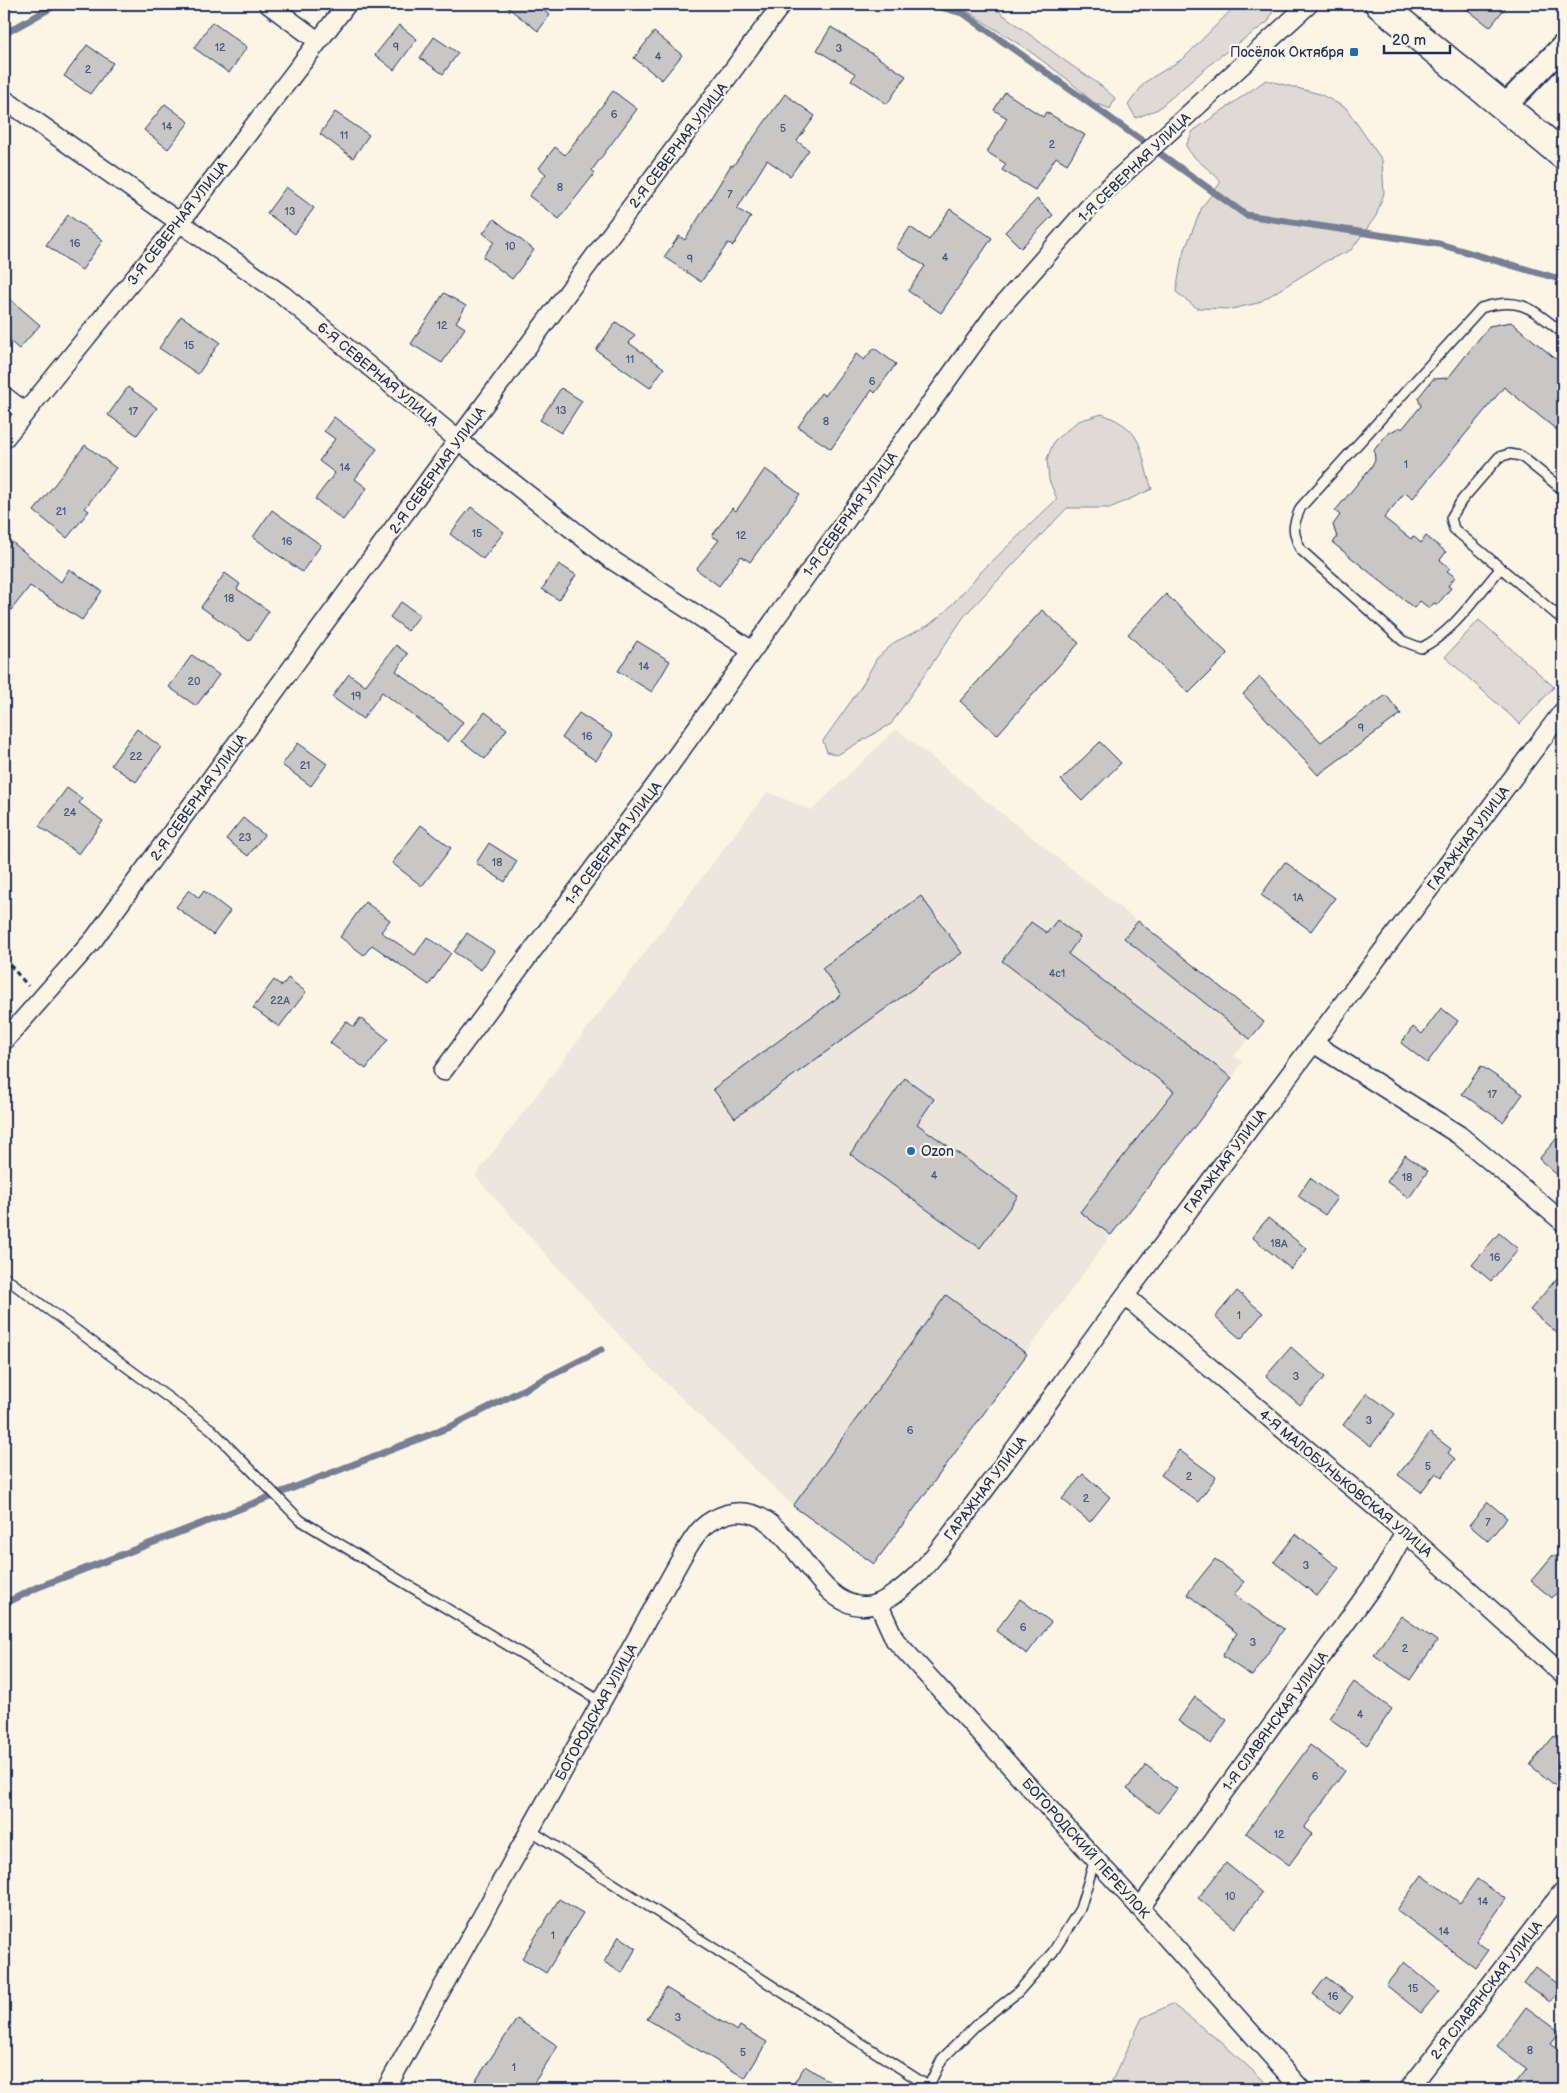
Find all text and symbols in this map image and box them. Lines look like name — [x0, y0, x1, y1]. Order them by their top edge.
scale bar — [1384, 22, 1451, 54]
text: 20 m — [1392, 31, 1426, 50]
house number: 12 — [215, 41, 226, 54]
house number: 9 — [393, 41, 399, 54]
house number: 3 — [836, 42, 843, 55]
place label: Посёлок Октября — [1230, 44, 1344, 61]
marker: Посёлок Октября — [1348, 46, 1360, 58]
house number: 4 — [655, 50, 662, 63]
house number: 2 — [85, 63, 92, 76]
street label: 2-Я СЕВЕРНАЯ УЛИЦА — [626, 79, 731, 211]
house number: 6 — [611, 108, 618, 121]
street label: 1-Я СЕВЕРНАЯ УЛИЦА — [1075, 109, 1194, 225]
house number: 14 — [162, 120, 173, 133]
house number: 5 — [780, 122, 786, 135]
house number: 11 — [340, 129, 348, 142]
house number: 2 — [1049, 138, 1056, 151]
street label: 3-Я СЕВЕРНАЯ УЛИЦА — [124, 157, 231, 289]
house number: 8 — [557, 181, 563, 194]
house number: 7 — [727, 188, 733, 201]
house number: 13 — [284, 205, 296, 218]
house number: 16 — [70, 237, 81, 250]
house number: 10 — [505, 240, 516, 253]
house number: 4 — [942, 251, 949, 264]
house number: 9 — [687, 253, 693, 266]
street label: 6-Я СЕВЕРНАЯ УЛИЦА — [314, 319, 442, 430]
house number: 12 — [437, 319, 448, 332]
house number: 15 — [184, 339, 194, 352]
house number: 11 — [626, 353, 634, 366]
house number: 6 — [869, 375, 876, 388]
street label: 2-Я СЕВЕРНАЯ УЛИЦА — [386, 403, 489, 537]
house number: 13 — [555, 404, 567, 417]
house number: 17 — [128, 405, 138, 418]
house number: 8 — [823, 415, 829, 428]
street label: 1-Я СЕВЕРНАЯ УЛИЦА — [800, 448, 902, 580]
house number: 1 — [1404, 458, 1408, 471]
house number: 14 — [340, 461, 351, 474]
house number: 21 — [56, 505, 66, 518]
house number: 15 — [472, 527, 482, 540]
house number: 12 — [736, 529, 747, 542]
house number: 16 — [282, 535, 293, 548]
house number: 18 — [224, 592, 234, 605]
house number: 14 — [639, 660, 650, 673]
house number: 20 — [188, 675, 201, 688]
house number: 19 — [351, 690, 361, 703]
house number: 9 — [1358, 722, 1364, 735]
street label: 2-Я СЕВЕРНАЯ УЛИЦА — [147, 730, 250, 864]
house number: 16 — [582, 730, 593, 743]
house number: 22 — [130, 750, 143, 763]
house number: 21 — [300, 759, 310, 772]
street label: 1-Я СЕВЕРНАЯ УЛИЦА — [562, 778, 666, 908]
street label: ГАРАЖНАЯ УЛИЦА — [1424, 783, 1513, 894]
house number: 24 — [63, 806, 77, 819]
house number: 23 — [238, 831, 252, 844]
house number: 18 — [492, 856, 502, 869]
house number: 1А — [1293, 891, 1304, 904]
house number: 4с1 — [1049, 967, 1065, 980]
house number: 22А — [270, 994, 290, 1007]
house number: 17 — [1487, 1088, 1497, 1101]
street label: ГАРАЖНАЯ УЛИЦА — [1181, 1106, 1270, 1217]
place label: Ozon — [921, 1143, 954, 1160]
marker: Ozon — [905, 1145, 917, 1157]
house number: 4 — [931, 1169, 938, 1182]
house number: 18 — [1402, 1171, 1412, 1184]
house number: 18А — [1270, 1237, 1288, 1250]
house number: 16 — [1490, 1251, 1501, 1264]
house number: 1 — [1237, 1309, 1241, 1322]
house number: 3 — [1293, 1370, 1300, 1383]
street label: 4-Я МАЛОБУНЬКОВСКАЯ УЛИЦА — [1256, 1406, 1436, 1561]
house number: 3 — [1366, 1414, 1373, 1427]
house number: 6 — [907, 1424, 914, 1437]
street label: ГАРАЖНАЯ УЛИЦА — [941, 1433, 1030, 1544]
house number: 5 — [1425, 1460, 1431, 1473]
house number: 2 — [1186, 1470, 1193, 1483]
house number: 2 — [1083, 1492, 1090, 1505]
house number: 7 — [1485, 1516, 1491, 1529]
house number: 3 — [1303, 1559, 1310, 1572]
house number: 6 — [1020, 1621, 1027, 1634]
house number: 3 — [1250, 1636, 1257, 1649]
street label: БОГОРОДСКАЯ УЛИЦА — [552, 1641, 641, 1783]
house number: 2 — [1402, 1642, 1409, 1655]
street label: 1-Я СЛАВЯНСКАЯ УЛИЦА — [1219, 1648, 1332, 1794]
house number: 4 — [1357, 1708, 1364, 1721]
house number: 6 — [1312, 1770, 1319, 1783]
street label: БОГОРОДСКИЙ ПЕРЕУЛОК — [1018, 1775, 1154, 1923]
house number: 12 — [1274, 1828, 1285, 1841]
house number: 10 — [1225, 1890, 1236, 1903]
house number: 14 — [1478, 1895, 1489, 1908]
street label: 2-Я СЛАВЯНСКАЯ УЛИЦА — [1427, 1917, 1546, 2063]
house number: 14 — [1439, 1925, 1450, 1938]
house number: 1 — [551, 1929, 555, 1942]
house number: 15 — [1408, 1982, 1418, 1995]
house number: 16 — [1328, 1990, 1339, 2003]
house number: 3 — [675, 2011, 682, 2024]
house number: 8 — [1527, 2044, 1533, 2057]
house number: 5 — [740, 2046, 746, 2059]
house number: 1 — [512, 2061, 516, 2074]

